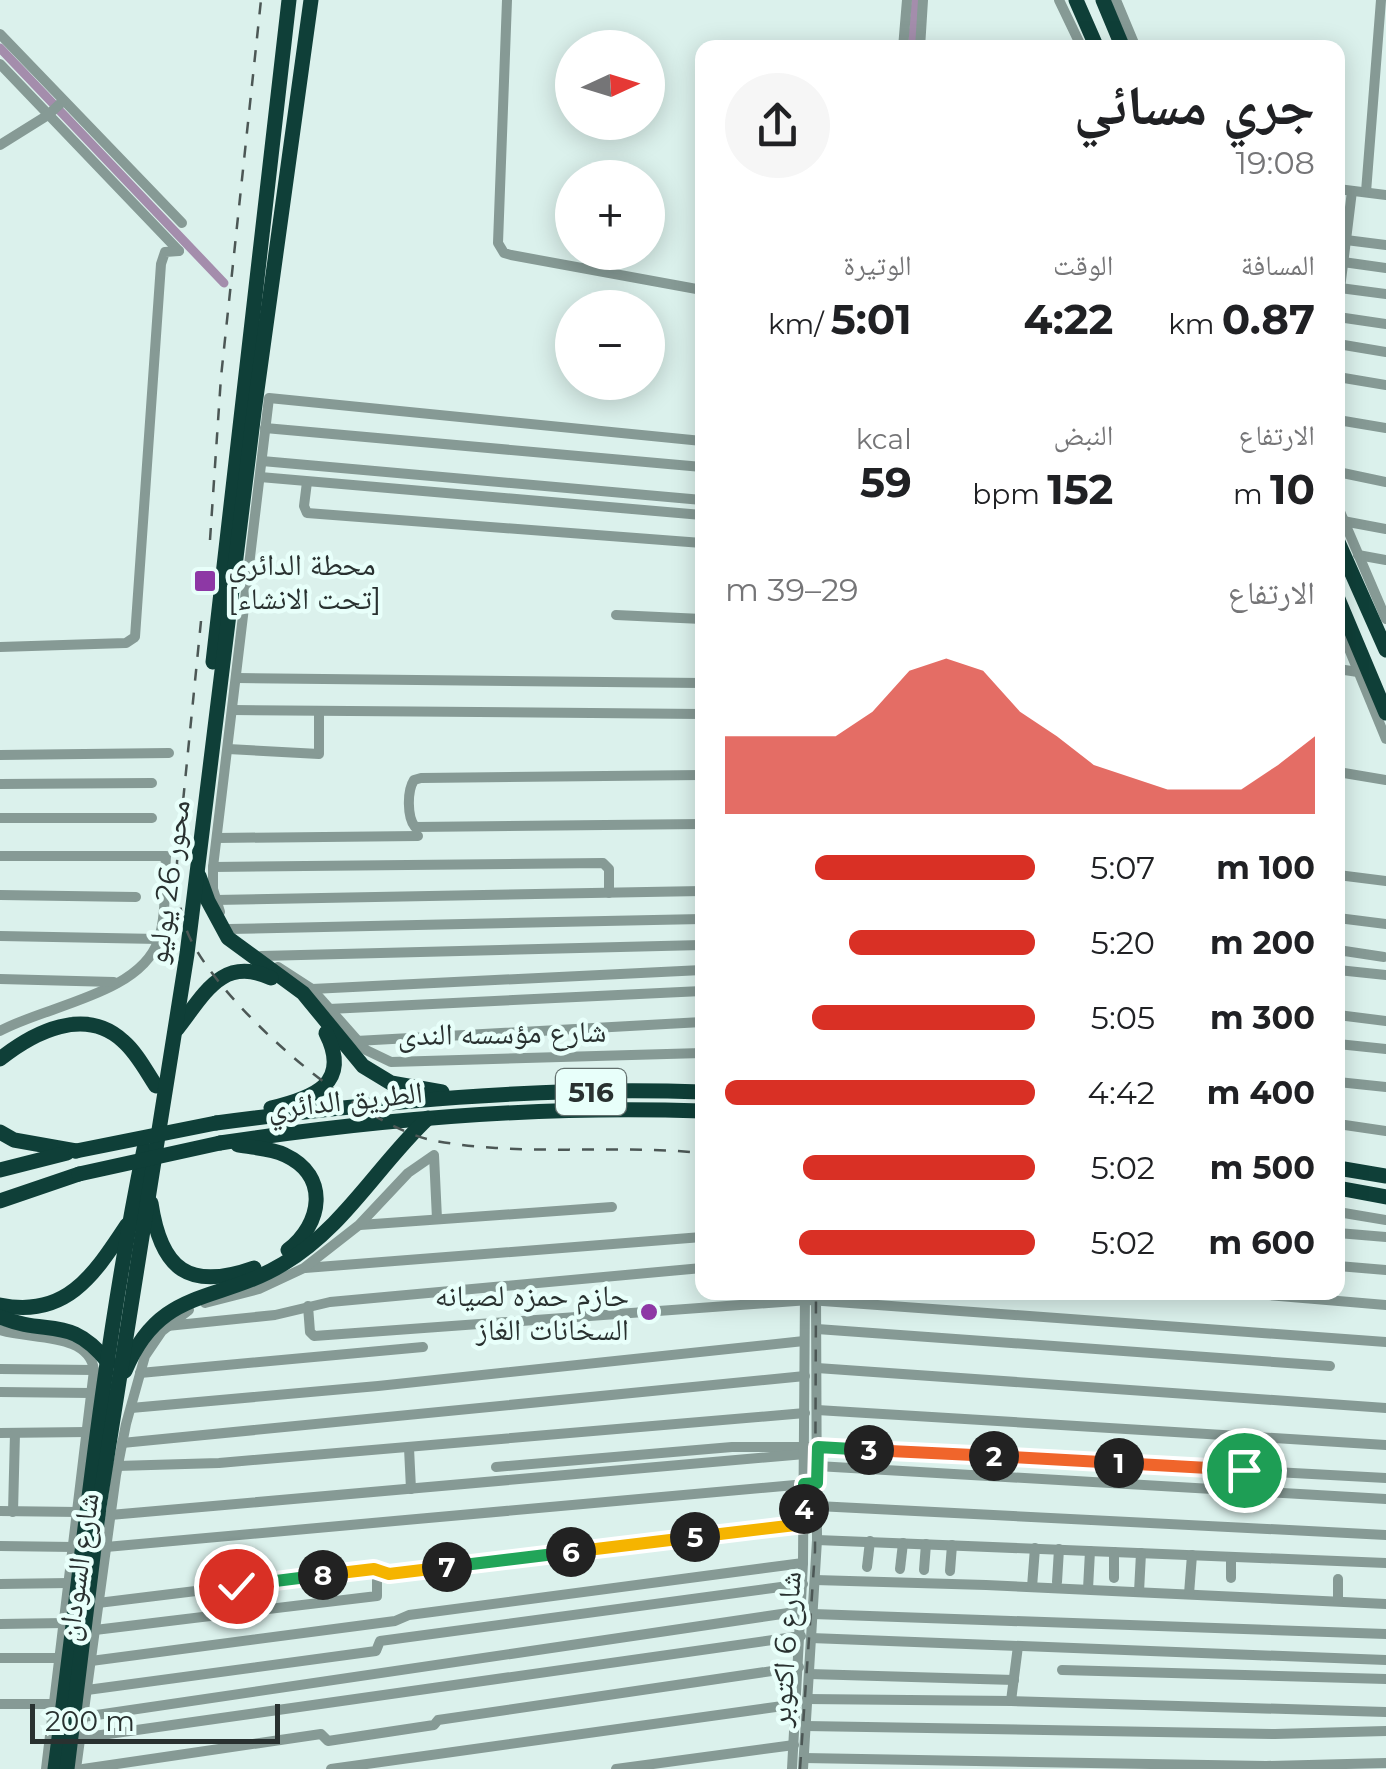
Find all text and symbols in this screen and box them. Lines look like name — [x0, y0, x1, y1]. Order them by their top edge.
north arrow — [555, 30, 665, 140]
map controls — [555, 30, 665, 400]
text: جري مسائي — [1074, 72, 1315, 139]
button: share — [725, 73, 830, 178]
text: 19:08 — [1236, 143, 1315, 182]
button: + — [555, 160, 665, 270]
text: الوتيرة — [844, 248, 912, 282]
text: الوقت — [1053, 248, 1113, 282]
text: المسافة — [1241, 248, 1315, 282]
button: − — [555, 290, 665, 400]
text: 5:01 — [831, 293, 912, 345]
text: 4:22 — [1023, 293, 1113, 345]
text: 0.87 — [1222, 293, 1315, 345]
text: /km — [768, 307, 831, 341]
text: km — [1168, 307, 1222, 341]
text: النبض — [1054, 418, 1113, 452]
text: الارتفاع — [1239, 418, 1315, 452]
text: kcal — [856, 422, 912, 456]
text: 59 — [860, 456, 912, 508]
text: 152 — [1047, 463, 1113, 515]
text: 10 — [1270, 463, 1315, 515]
text: bpm — [972, 477, 1047, 511]
text: m — [1233, 477, 1270, 511]
place label: محطة الدائري [تحت الانشاء] — [228, 546, 381, 617]
marker: محطة الدائري [تحت الانشاء] — [192, 568, 218, 594]
text: 29–39 m — [725, 570, 859, 609]
text: الارتفاع — [1228, 573, 1315, 612]
street label: محور 26 يوليو — [138, 797, 198, 967]
text: 5:07 — [1090, 848, 1155, 887]
text: 100 m — [1216, 848, 1315, 887]
text: 5:20 — [1091, 923, 1155, 962]
text: 200 m — [1210, 923, 1315, 962]
text: 5:05 — [1091, 998, 1155, 1037]
text: 300 m — [1210, 998, 1315, 1037]
street label: شارع مؤسسه الندى — [397, 1013, 607, 1054]
road number: 516 — [556, 1069, 626, 1115]
street label: الطريق الدائري — [266, 1073, 425, 1132]
text: 4:42 — [1088, 1073, 1155, 1112]
text: 400 m — [1207, 1073, 1315, 1112]
text: 5:02 — [1091, 1148, 1155, 1187]
text: 500 m — [1210, 1148, 1315, 1187]
text: 5:02 — [1091, 1223, 1155, 1262]
text: 600 m — [1209, 1223, 1315, 1262]
place label: حازم حمزه لصيانه السخانات الغاز — [435, 1277, 629, 1348]
marker: حازم حمزه لصيانه السخانات الغاز — [638, 1301, 660, 1323]
pin: 3 — [844, 1425, 894, 1475]
pin — [1202, 1428, 1287, 1513]
pin: 2 — [969, 1431, 1019, 1481]
text: 3 — [861, 1433, 877, 1467]
pin: 1 — [1094, 1438, 1144, 1488]
text: 2 — [986, 1439, 1002, 1473]
icon: arrive — [1217, 1443, 1272, 1498]
text: 1 — [1114, 1446, 1124, 1480]
pin: 4 — [779, 1484, 829, 1534]
street label: شارع السودان — [49, 1490, 108, 1644]
text: 4 — [794, 1492, 814, 1526]
pin: 5 — [670, 1512, 720, 1562]
text: 5 — [687, 1520, 703, 1554]
pin: 6 — [546, 1527, 596, 1577]
text: 6 — [562, 1535, 580, 1569]
pin: 7 — [422, 1542, 472, 1592]
pin — [194, 1544, 279, 1629]
pin: 8 — [298, 1550, 348, 1600]
text: 7 — [438, 1550, 456, 1584]
text: 8 — [314, 1558, 332, 1592]
icon: check — [209, 1559, 264, 1614]
street label: شارع 6 اكتوبر — [761, 1570, 810, 1729]
scale bar — [30, 1699, 280, 1744]
text: 200 m — [45, 1704, 135, 1738]

